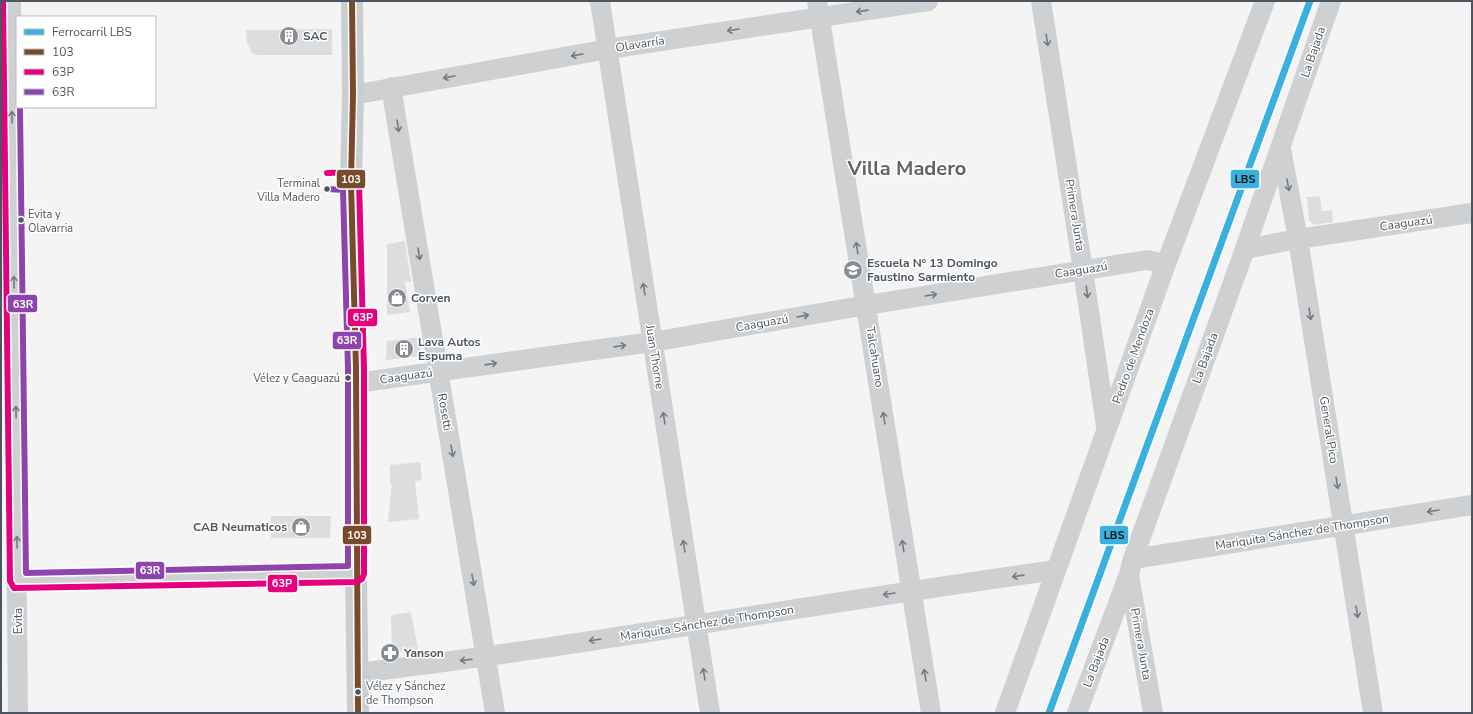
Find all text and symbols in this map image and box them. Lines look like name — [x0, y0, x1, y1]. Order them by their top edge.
one-way arrow — [856, 7, 869, 15]
legend — [16, 16, 156, 108]
text: Ferrocarril LBS — [52, 24, 132, 40]
street label: La Bajada — [1297, 24, 1329, 80]
building icon: SAC — [278, 25, 300, 47]
one-way arrow — [727, 26, 740, 34]
place label: SAC — [303, 28, 327, 44]
street label: Olavarría — [614, 32, 666, 56]
one-way arrow — [1043, 33, 1051, 46]
text: 103 — [52, 44, 74, 60]
one-way arrow — [571, 51, 584, 59]
text: 63P — [52, 64, 74, 80]
one-way arrow — [443, 73, 456, 81]
text: 63R — [52, 84, 74, 100]
one-way arrow — [9, 111, 16, 124]
one-way arrow — [394, 119, 402, 132]
district label: Villa Madero — [847, 155, 966, 182]
line badge: 103 — [336, 169, 366, 189]
line badge: LBS — [1230, 169, 1260, 189]
text: 103 — [341, 172, 361, 187]
text: LBS — [1235, 172, 1255, 187]
place label: Terminal Villa Madero — [256, 176, 321, 205]
street label: Primera Junta — [1061, 178, 1089, 252]
one-way arrow — [1284, 179, 1292, 192]
marker: Terminal Villa Madero — [322, 184, 332, 194]
place label: Evita y Olavarria — [28, 207, 73, 236]
street label: Caaguazú — [1379, 211, 1433, 235]
marker: Evita y Olavarria — [16, 215, 26, 225]
one-way arrow — [853, 242, 861, 255]
one-way arrow — [415, 247, 423, 260]
place label: Escuela Nº 13 Domingo Faustino Sarmiento — [867, 255, 998, 285]
street label: Caaguazú — [1054, 258, 1108, 282]
school or university icon: Escuela Nº 13 Domingo Faustino Sarmiento — [842, 259, 864, 281]
one-way arrow — [11, 276, 18, 289]
one-way arrow — [640, 283, 648, 296]
one-way arrow — [1083, 285, 1091, 298]
shop icon: Corven — [386, 287, 408, 309]
place label: Corven — [411, 290, 450, 306]
one-way arrow — [924, 290, 937, 298]
line badge: 63R — [7, 294, 38, 313]
text: 63R — [13, 297, 34, 312]
street label: Pedro de Mendoza — [1108, 306, 1158, 406]
one-way arrow — [1306, 307, 1314, 320]
line badge: 63P — [347, 308, 378, 327]
text: 63P — [353, 310, 373, 325]
street label: Caaguazú — [735, 311, 789, 335]
one-way arrow — [796, 312, 809, 320]
street label: Juan Thorne — [642, 323, 668, 390]
street label: Talcahuano — [862, 325, 888, 389]
street label: La Bajada — [1188, 330, 1222, 386]
line badge: 63R — [332, 331, 362, 350]
text: 63R — [337, 333, 358, 348]
place label: Lava Autos Espuma — [418, 334, 481, 364]
building icon: Lava Autos Espuma — [393, 338, 415, 360]
one-way arrow — [613, 343, 626, 350]
one-way arrow — [484, 360, 497, 368]
street label: Caaguazú — [379, 364, 433, 388]
place label: Vélez y Caaguazú — [252, 371, 340, 386]
marker: Vélez y Caaguazú — [343, 373, 353, 383]
street label: Rosetti — [434, 392, 456, 432]
street label: General Pico — [1316, 395, 1342, 465]
one-way arrow — [12, 406, 20, 419]
one-way arrow — [660, 412, 668, 425]
one-way arrow — [880, 412, 888, 425]
one-way arrow — [448, 445, 456, 458]
one-way arrow — [1333, 476, 1341, 489]
one-way arrow — [1427, 507, 1440, 515]
street label: Mariquita Sánchez de Thompson — [1214, 510, 1390, 554]
shop icon: CAB Neumaticos — [290, 516, 312, 538]
place label: CAB Neumaticos — [193, 519, 287, 535]
line badge: 103 — [342, 525, 372, 545]
line badge: LBS — [1099, 525, 1129, 545]
text: 103 — [347, 528, 367, 543]
text: LBS — [1104, 528, 1124, 543]
one-way arrow — [13, 536, 21, 549]
one-way arrow — [680, 540, 688, 553]
one-way arrow — [899, 540, 907, 553]
line badge: 63R — [135, 561, 165, 580]
text: 63R — [140, 563, 161, 578]
one-way arrow — [1012, 572, 1025, 580]
one-way arrow — [470, 573, 478, 586]
line badge: 63P — [267, 574, 298, 593]
text: 63P — [272, 576, 292, 591]
one-way arrow — [883, 590, 896, 598]
street label: Mariquita Sánchez de Thompson — [619, 601, 795, 645]
one-way arrow — [1353, 605, 1361, 618]
street label: Primera Junta — [1127, 607, 1155, 681]
street label: Evita — [10, 608, 26, 634]
street label: La Bajada — [1079, 634, 1113, 690]
one-way arrow — [588, 637, 601, 645]
pharmacy icon: Yanson — [379, 642, 401, 664]
place label: Yanson — [403, 645, 444, 661]
one-way arrow — [460, 656, 473, 664]
one-way arrow — [700, 668, 708, 681]
one-way arrow — [920, 668, 928, 681]
place label: Vélez y Sánchez de Thompson — [365, 679, 445, 708]
marker: Vélez y Sánchez de Thompson — [353, 687, 363, 697]

